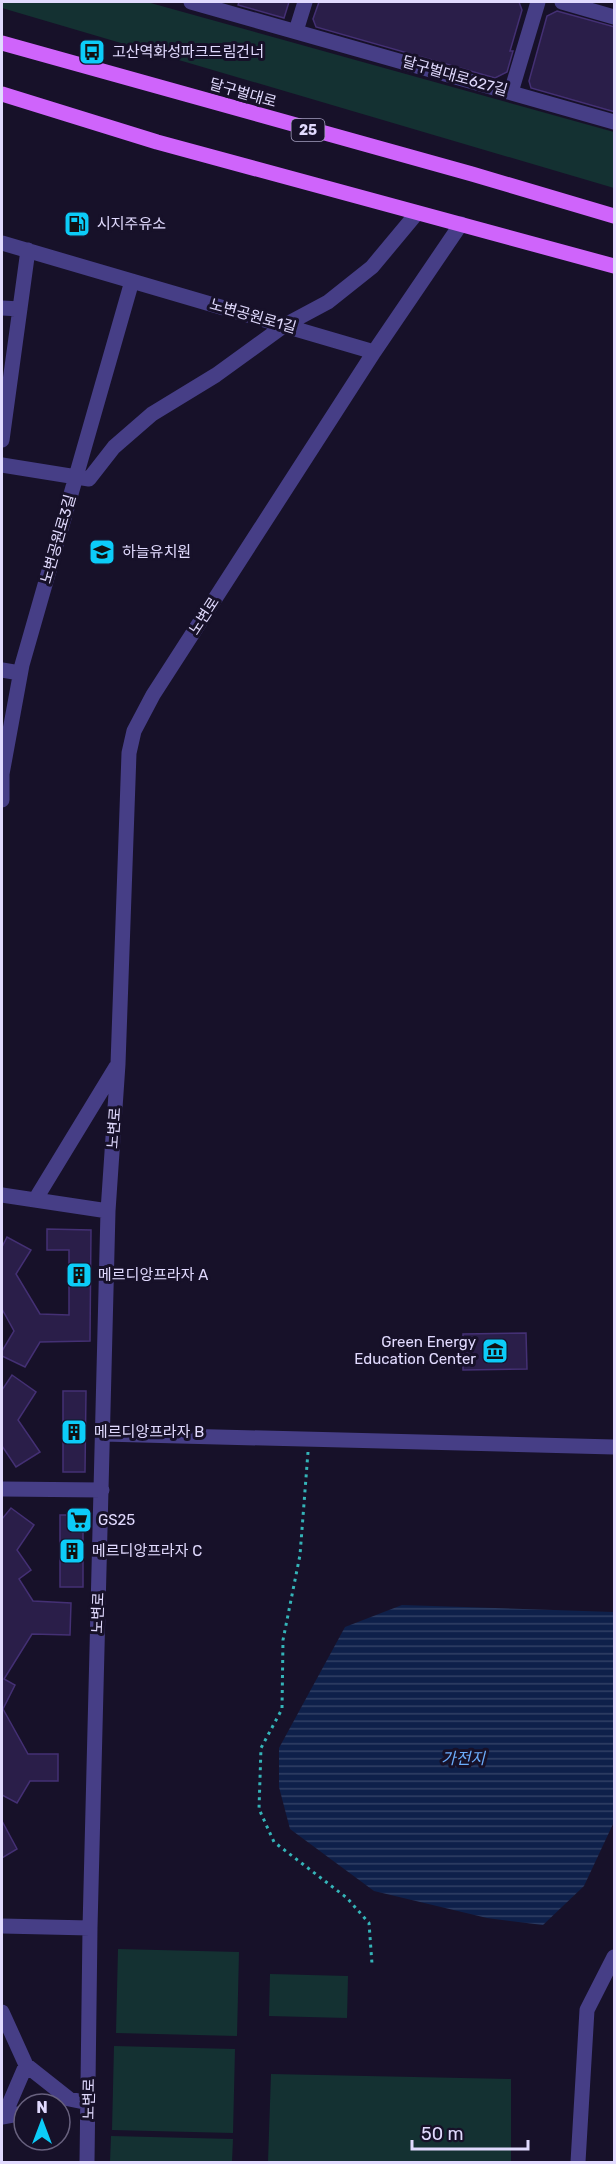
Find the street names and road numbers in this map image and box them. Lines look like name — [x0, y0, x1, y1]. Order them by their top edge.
street label: 달구벌대로627길 — [400, 52, 510, 100]
street label: 달구벌대로 — [207, 75, 279, 111]
road number: 25 — [292, 119, 324, 141]
street label: 노변공원로1길 — [208, 295, 298, 337]
street label: 노변공원로3길 — [37, 492, 79, 586]
street label: 노변로 — [185, 594, 223, 638]
street label: 노변로 — [104, 1107, 124, 1149]
street label: 노변로 — [88, 1592, 108, 1634]
street label: 노변로 — [80, 2078, 98, 2120]

